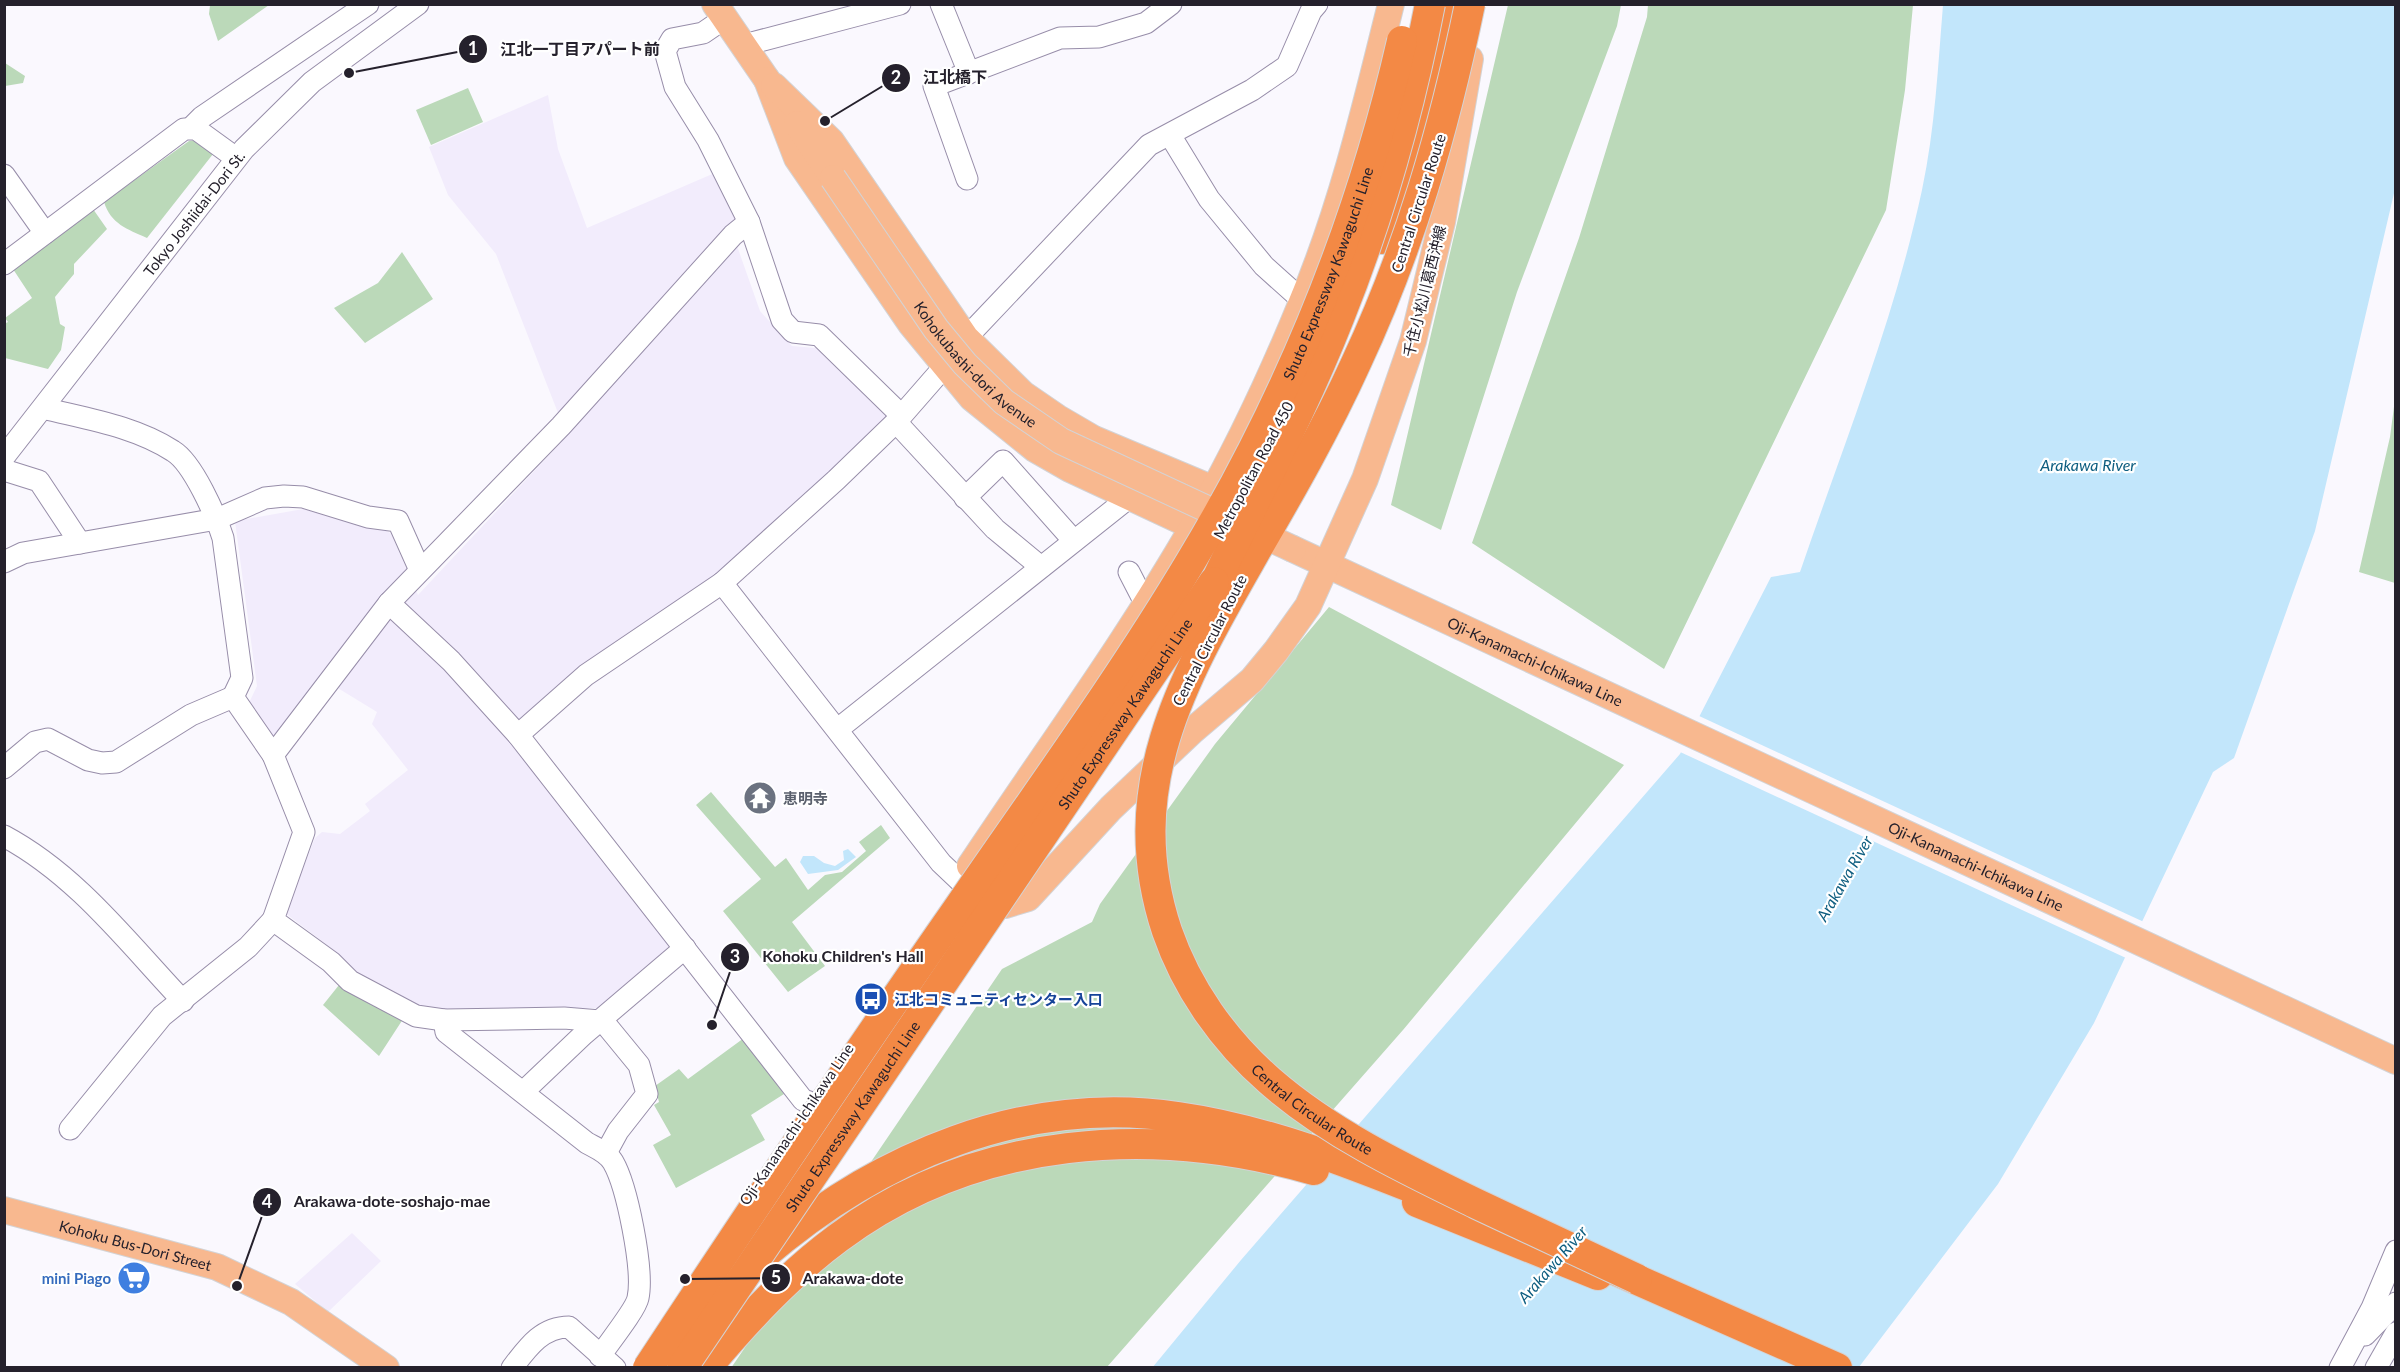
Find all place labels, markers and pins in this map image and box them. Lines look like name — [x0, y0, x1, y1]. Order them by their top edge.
callout: 江北一丁目アパート前 — [458, 32, 672, 66]
callout: 江北橋下 — [881, 61, 999, 95]
temple icon: 恵明寺 — [742, 780, 778, 816]
place label: 恵明寺 — [783, 789, 828, 807]
callout: Kohoku Children's Hall — [720, 940, 936, 974]
bus stop icon: 江北コミュニティセンター入口 — [853, 981, 889, 1017]
place label: 江北コミュニティセンター入口 — [894, 990, 1103, 1008]
callout: Arakawa-dote-soshajo-mae — [252, 1185, 502, 1219]
supermarket icon: mini Piago — [116, 1260, 152, 1296]
callout: Arakawa-dote — [761, 1261, 916, 1295]
place label: mini Piago — [42, 1269, 111, 1287]

